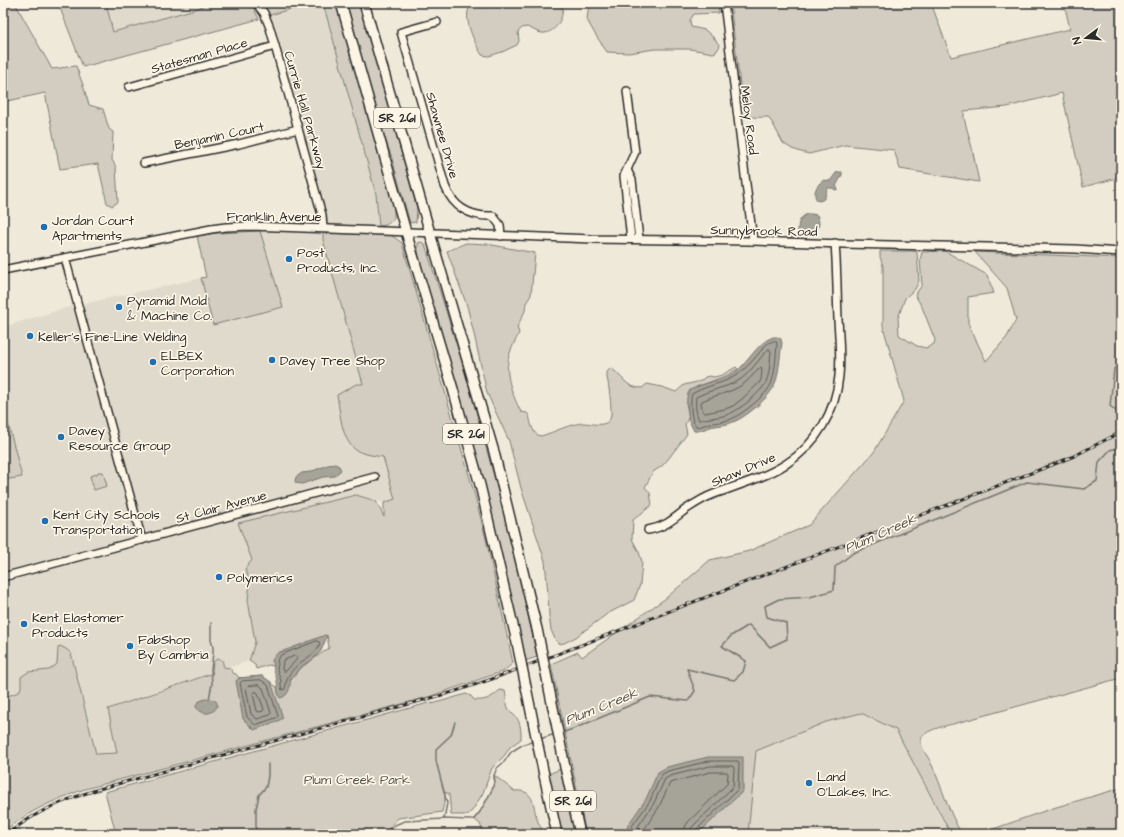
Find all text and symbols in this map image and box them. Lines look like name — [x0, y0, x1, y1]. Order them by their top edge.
north arrow — [1066, 18, 1106, 58]
street label: Statesman Place — [149, 34, 250, 78]
text: N — [1069, 35, 1085, 46]
street label: Currie Hall Parkway — [279, 49, 331, 172]
street label: Meloy Road — [735, 85, 762, 156]
street label: Shawnee Drive — [421, 90, 463, 181]
road number: SR 261 — [374, 108, 420, 128]
street label: Benjamin Court — [173, 118, 266, 154]
street label: Franklin Avenue — [226, 208, 322, 226]
place label: Jordan Court Apartments — [52, 212, 135, 245]
street label: Sunnybrook Road — [710, 221, 818, 242]
marker: Jordan Court Apartments — [39, 222, 49, 232]
place label: Post Products, Inc. — [297, 244, 379, 277]
marker: Post Products, Inc. — [284, 254, 294, 264]
place label: Pyramid Mold & Machine Co. — [127, 292, 212, 325]
marker: Pyramid Mold & Machine Co. — [114, 302, 124, 312]
place label: Keller’s Fine-Line Welding — [38, 328, 187, 347]
marker: Keller’s Fine-Line Welding — [25, 331, 35, 341]
place label: ELBEX Corporation — [161, 347, 235, 380]
place label: Davey Tree Shop — [280, 352, 385, 371]
marker: Davey Tree Shop — [267, 355, 277, 365]
marker: ELBEX Corporation — [148, 357, 158, 367]
place label: Davey Resource Group — [69, 422, 171, 455]
road number: SR 261 — [443, 424, 489, 444]
marker: Davey Resource Group — [56, 432, 66, 442]
street label: Shaw Drive — [708, 448, 778, 492]
street label: St Clair Avenue — [174, 486, 269, 528]
place label: Kent City Schools Transportation — [53, 506, 160, 539]
water label: Plum Creek — [842, 509, 920, 559]
marker: Kent City Schools Transportation — [40, 516, 50, 526]
place label: Polymerics — [227, 569, 293, 588]
marker: Polymerics — [214, 572, 224, 582]
place label: Kent Elastomer Products — [32, 609, 124, 642]
marker: Kent Elastomer Products — [19, 619, 29, 629]
place label: FabShop By Cambria — [138, 631, 209, 665]
marker: FabShop By Cambria — [125, 641, 135, 651]
water label: Plum Creek — [562, 683, 641, 730]
place label: Land O'Lakes, Inc. — [817, 768, 891, 801]
park label: Plum Creek Park — [304, 771, 410, 789]
marker: Land O'Lakes, Inc. — [804, 778, 814, 788]
road number: SR 261 — [550, 791, 596, 811]

